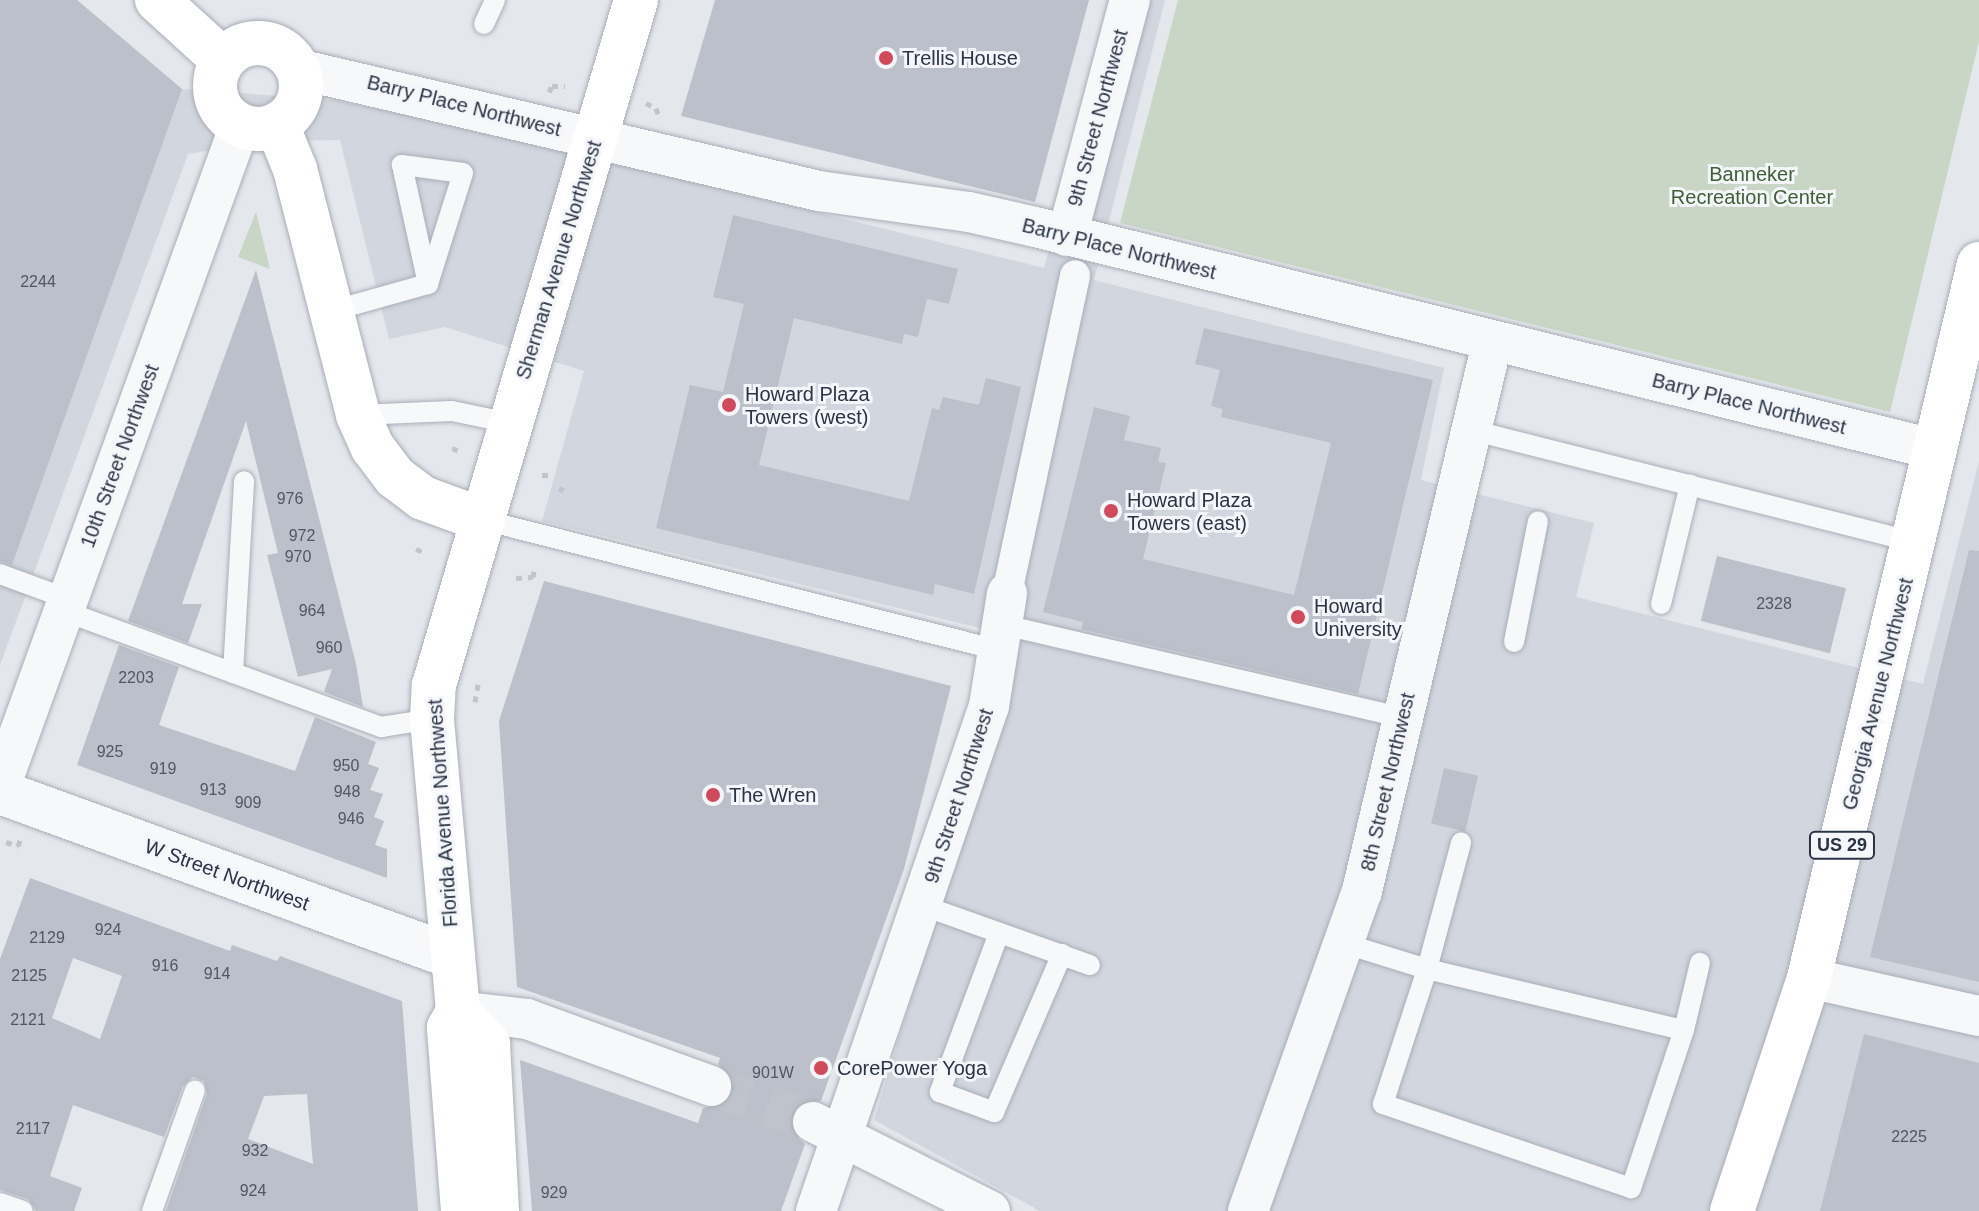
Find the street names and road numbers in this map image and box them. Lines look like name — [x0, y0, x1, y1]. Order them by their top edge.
street label: 9th Street Northwest — [1063, 27, 1133, 209]
street label: Barry Place Northwest — [365, 70, 563, 142]
street label: Sherman Avenue Northwest — [511, 137, 607, 383]
street label: Barry Place Northwest — [1020, 213, 1218, 285]
street label: 10th Street Northwest — [76, 361, 164, 551]
street label: Barry Place Northwest — [1650, 368, 1848, 440]
street label: Georgia Avenue Northwest — [1837, 575, 1919, 813]
street label: 8th Street Northwest — [1356, 690, 1420, 874]
street label: Florida Avenue Northwest — [423, 698, 463, 928]
street label: 9th Street Northwest — [919, 706, 999, 886]
road number: US 29 — [1808, 831, 1876, 859]
street label: W Street Northwest — [141, 834, 313, 916]

